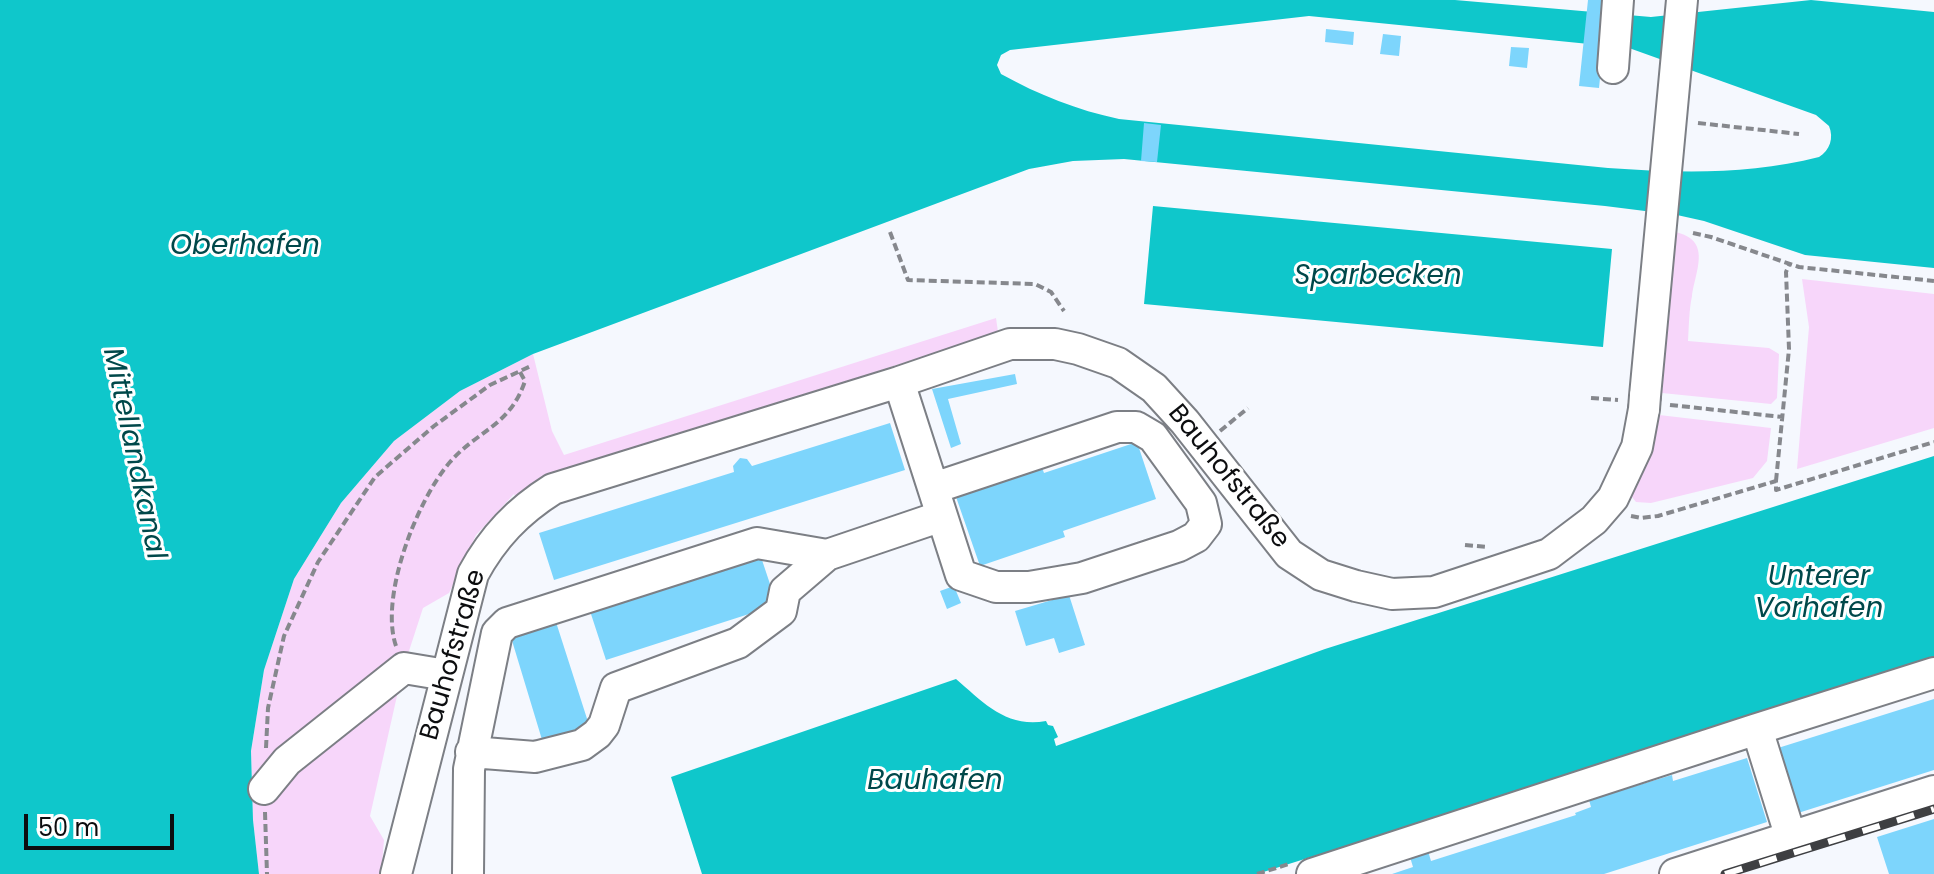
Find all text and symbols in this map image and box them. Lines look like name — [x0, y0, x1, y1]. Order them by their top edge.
water label: Oberhafen — [170, 230, 320, 264]
water label: Sparbecken — [1294, 260, 1462, 294]
water label: Mittellandkanal — [94, 345, 172, 563]
street label: Bauhofstraße — [1160, 399, 1296, 555]
water label: Unterer Vorhafen — [1755, 561, 1883, 627]
street label: Bauhofstraße — [415, 566, 493, 744]
water label: Bauhafen — [867, 765, 1003, 799]
scale bar — [28, 798, 178, 848]
text: 50 m — [38, 811, 99, 844]

